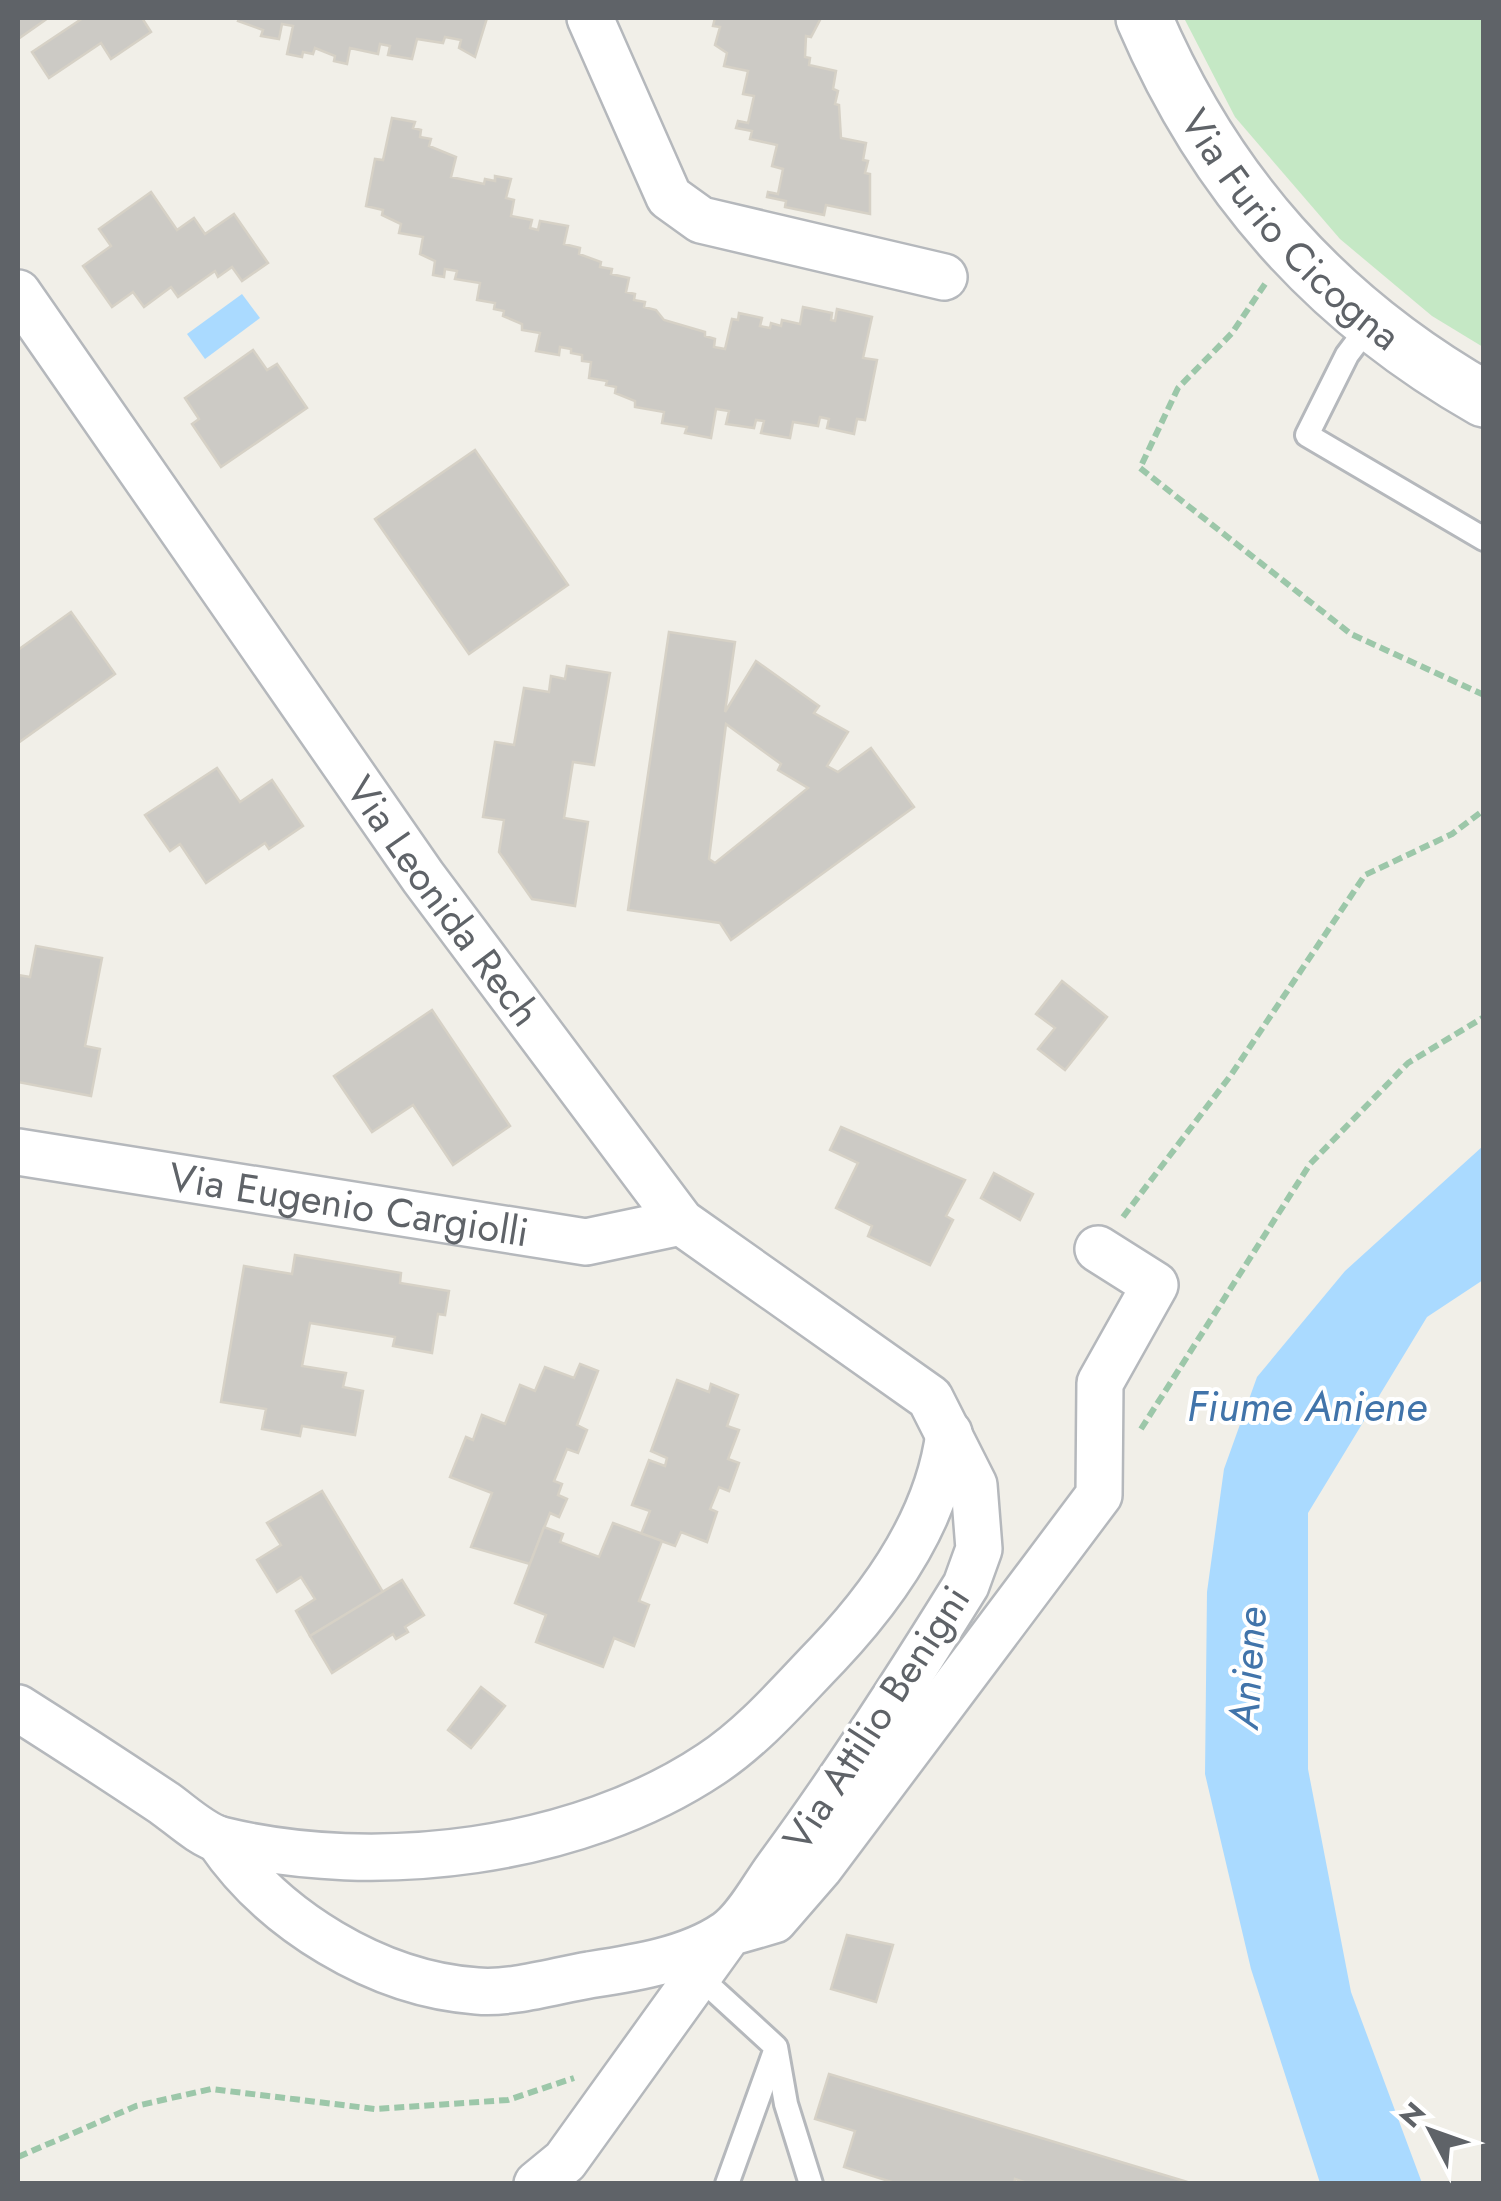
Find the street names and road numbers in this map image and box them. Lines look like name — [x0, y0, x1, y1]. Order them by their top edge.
street label: Via Furio Cicogna — [1167, 98, 1413, 364]
street label: Via Leonida Rech — [332, 764, 554, 1038]
street label: Via Eugenio Cargiolli — [165, 1147, 533, 1262]
street label: Via Attilio Benigni — [768, 1574, 984, 1862]

